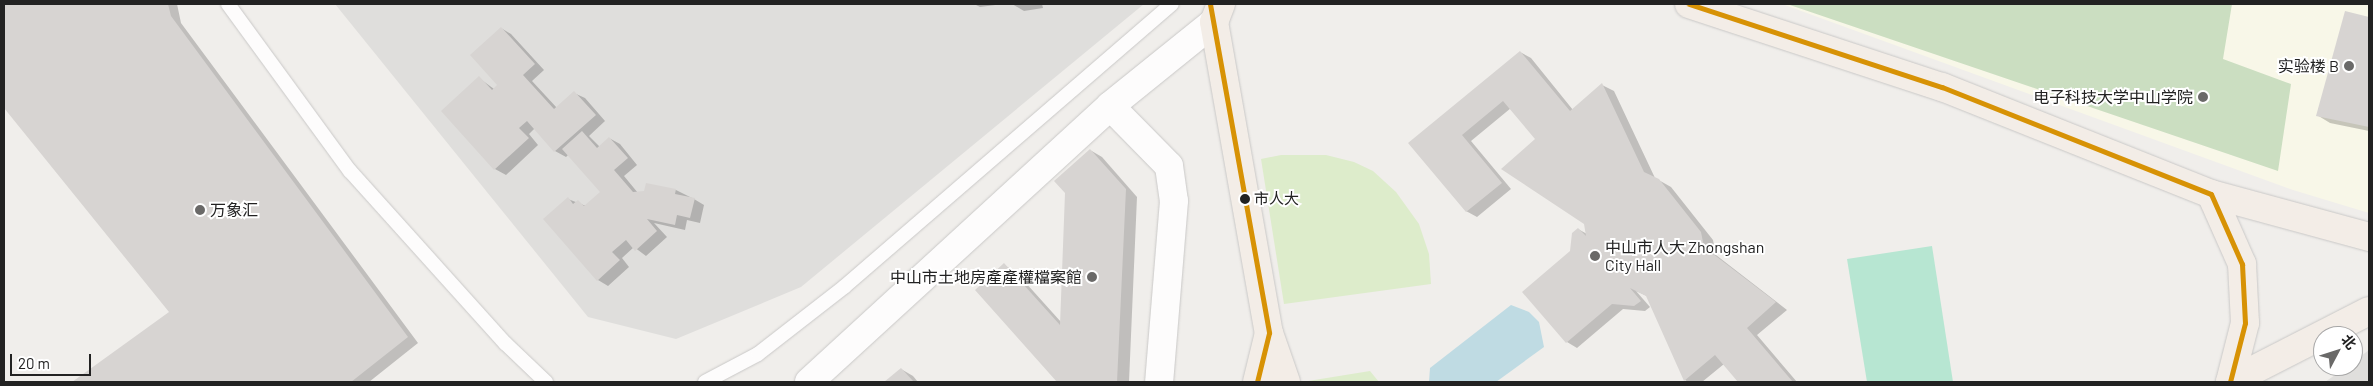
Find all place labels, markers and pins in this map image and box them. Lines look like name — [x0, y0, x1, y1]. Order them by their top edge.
place label: 实验楼 B — [2278, 56, 2339, 76]
marker: 实验楼 B — [2343, 60, 2355, 72]
place label: 电子科技大学中山学院 — [2033, 87, 2193, 107]
marker: 电子科技大学中山学院 — [2197, 91, 2209, 103]
place label: 市人大 — [1254, 190, 1299, 208]
marker: 市人大 — [1240, 194, 1250, 204]
place label: 万象汇 — [210, 200, 258, 220]
marker: 万象汇 — [194, 204, 206, 216]
place label: 中山市人大 Zhongshan City Hall — [1605, 237, 1764, 275]
marker: 中山市人大 Zhongshan City Hall — [1589, 250, 1601, 262]
place label: 中山市土地房產產權檔案館 — [890, 267, 1082, 287]
marker: 中山市土地房產產權檔案館 — [1086, 271, 1098, 283]

